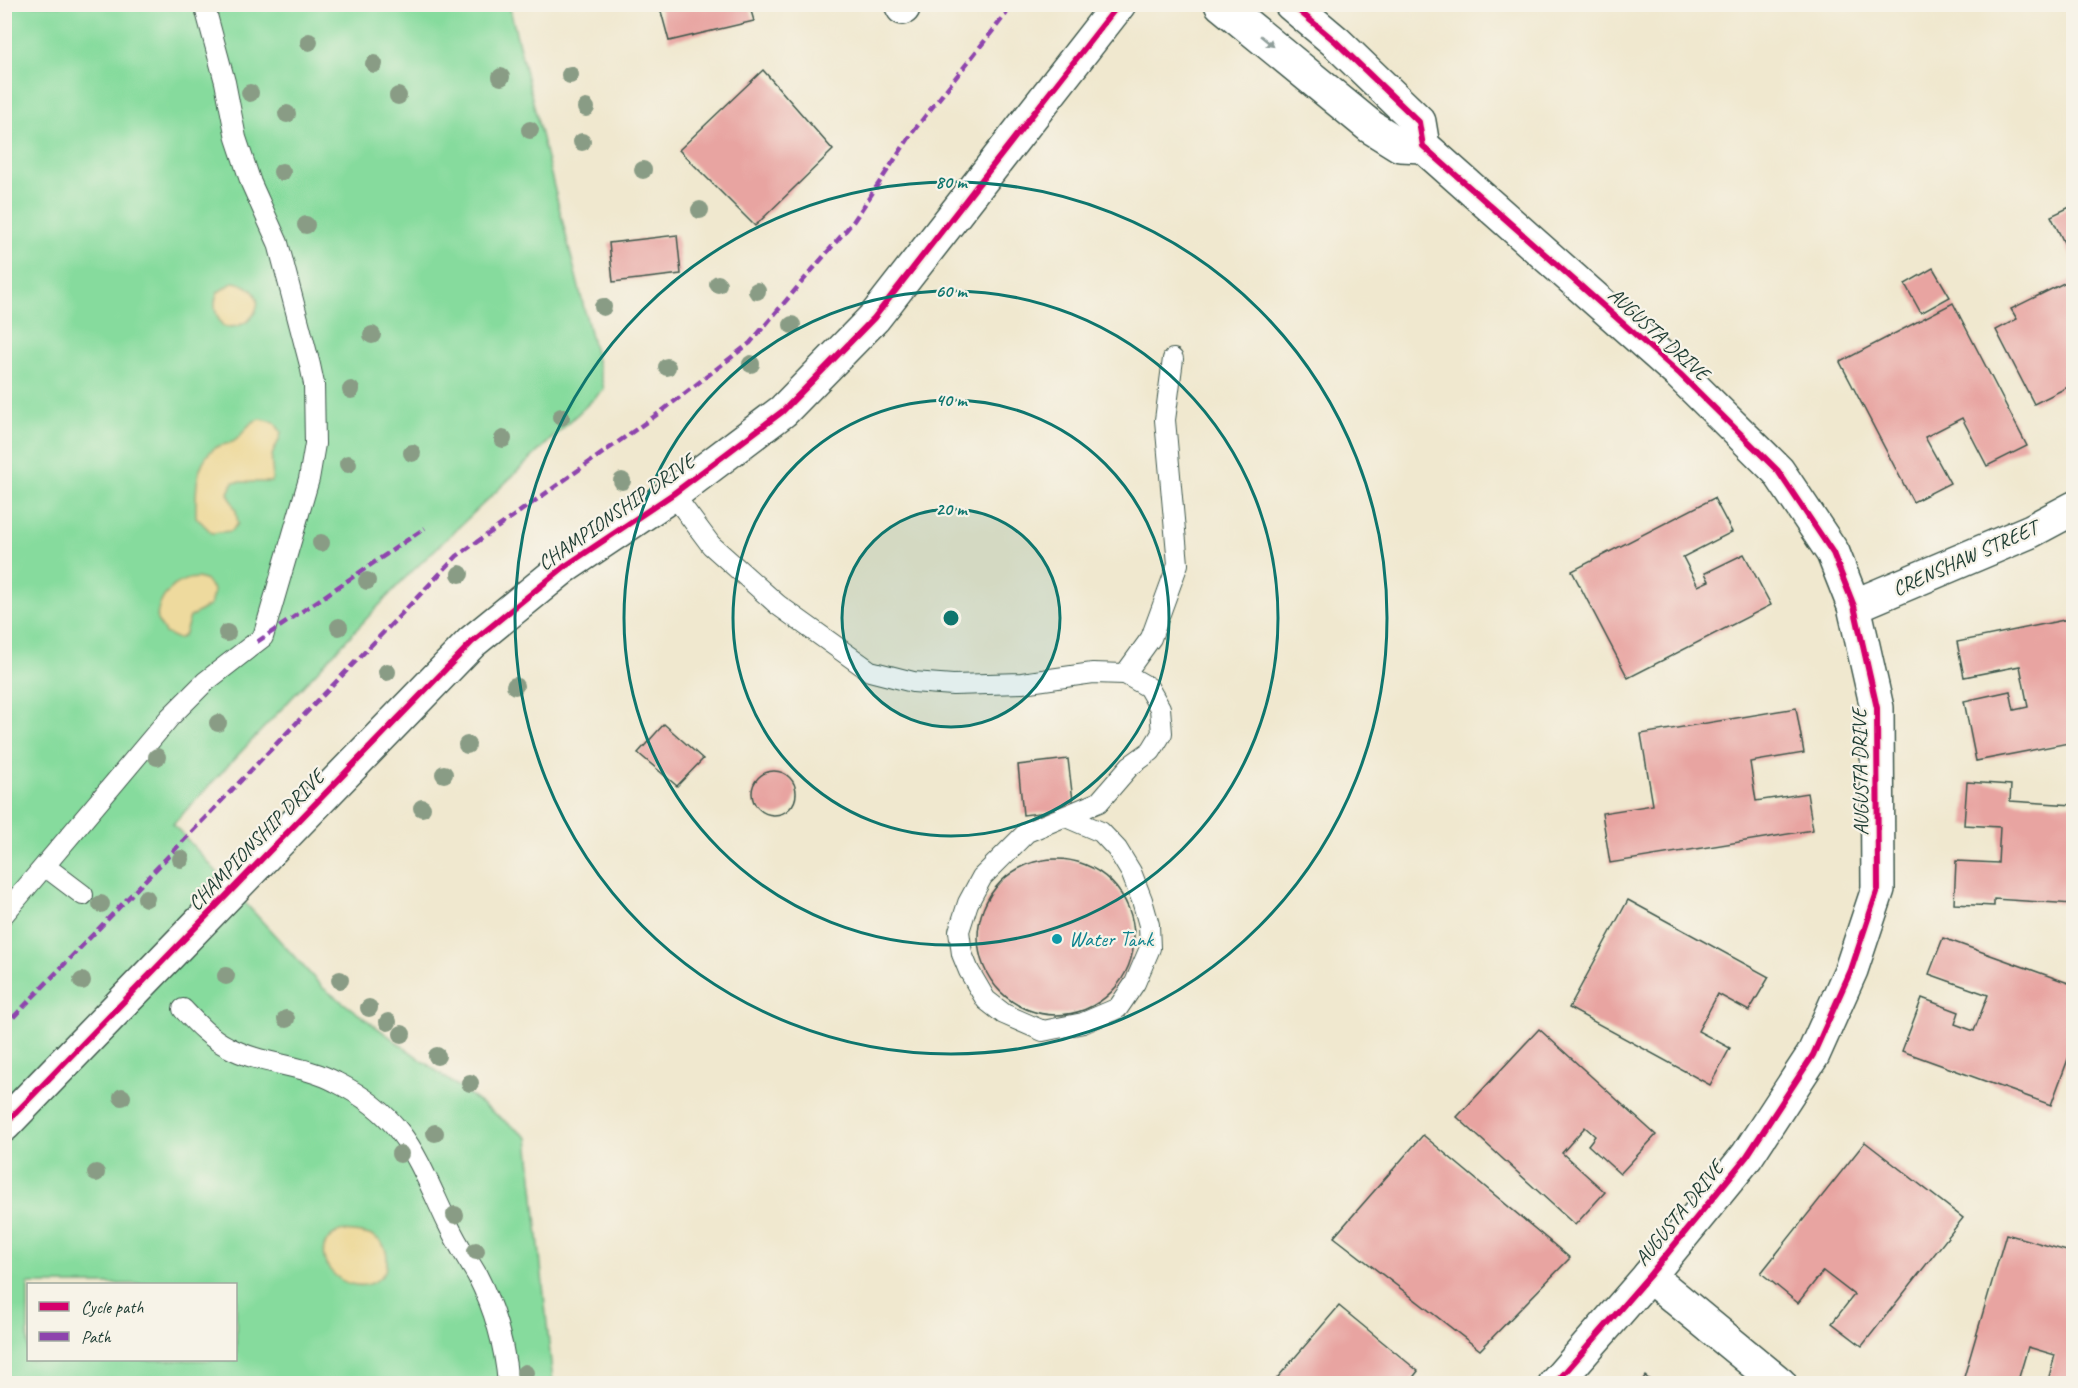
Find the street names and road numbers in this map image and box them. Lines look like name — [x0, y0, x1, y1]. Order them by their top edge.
street label: AUGUSTA DRIVE — [1603, 282, 1717, 388]
street label: CHAMPIONSHIP DRIVE — [533, 447, 702, 576]
street label: CRENSHAW STREET — [1888, 513, 2046, 602]
street label: AUGUSTA DRIVE — [1846, 706, 1874, 836]
street label: CHAMPIONSHIP DRIVE — [182, 762, 332, 916]
street label: AUGUSTA DRIVE — [1629, 1153, 1731, 1271]

